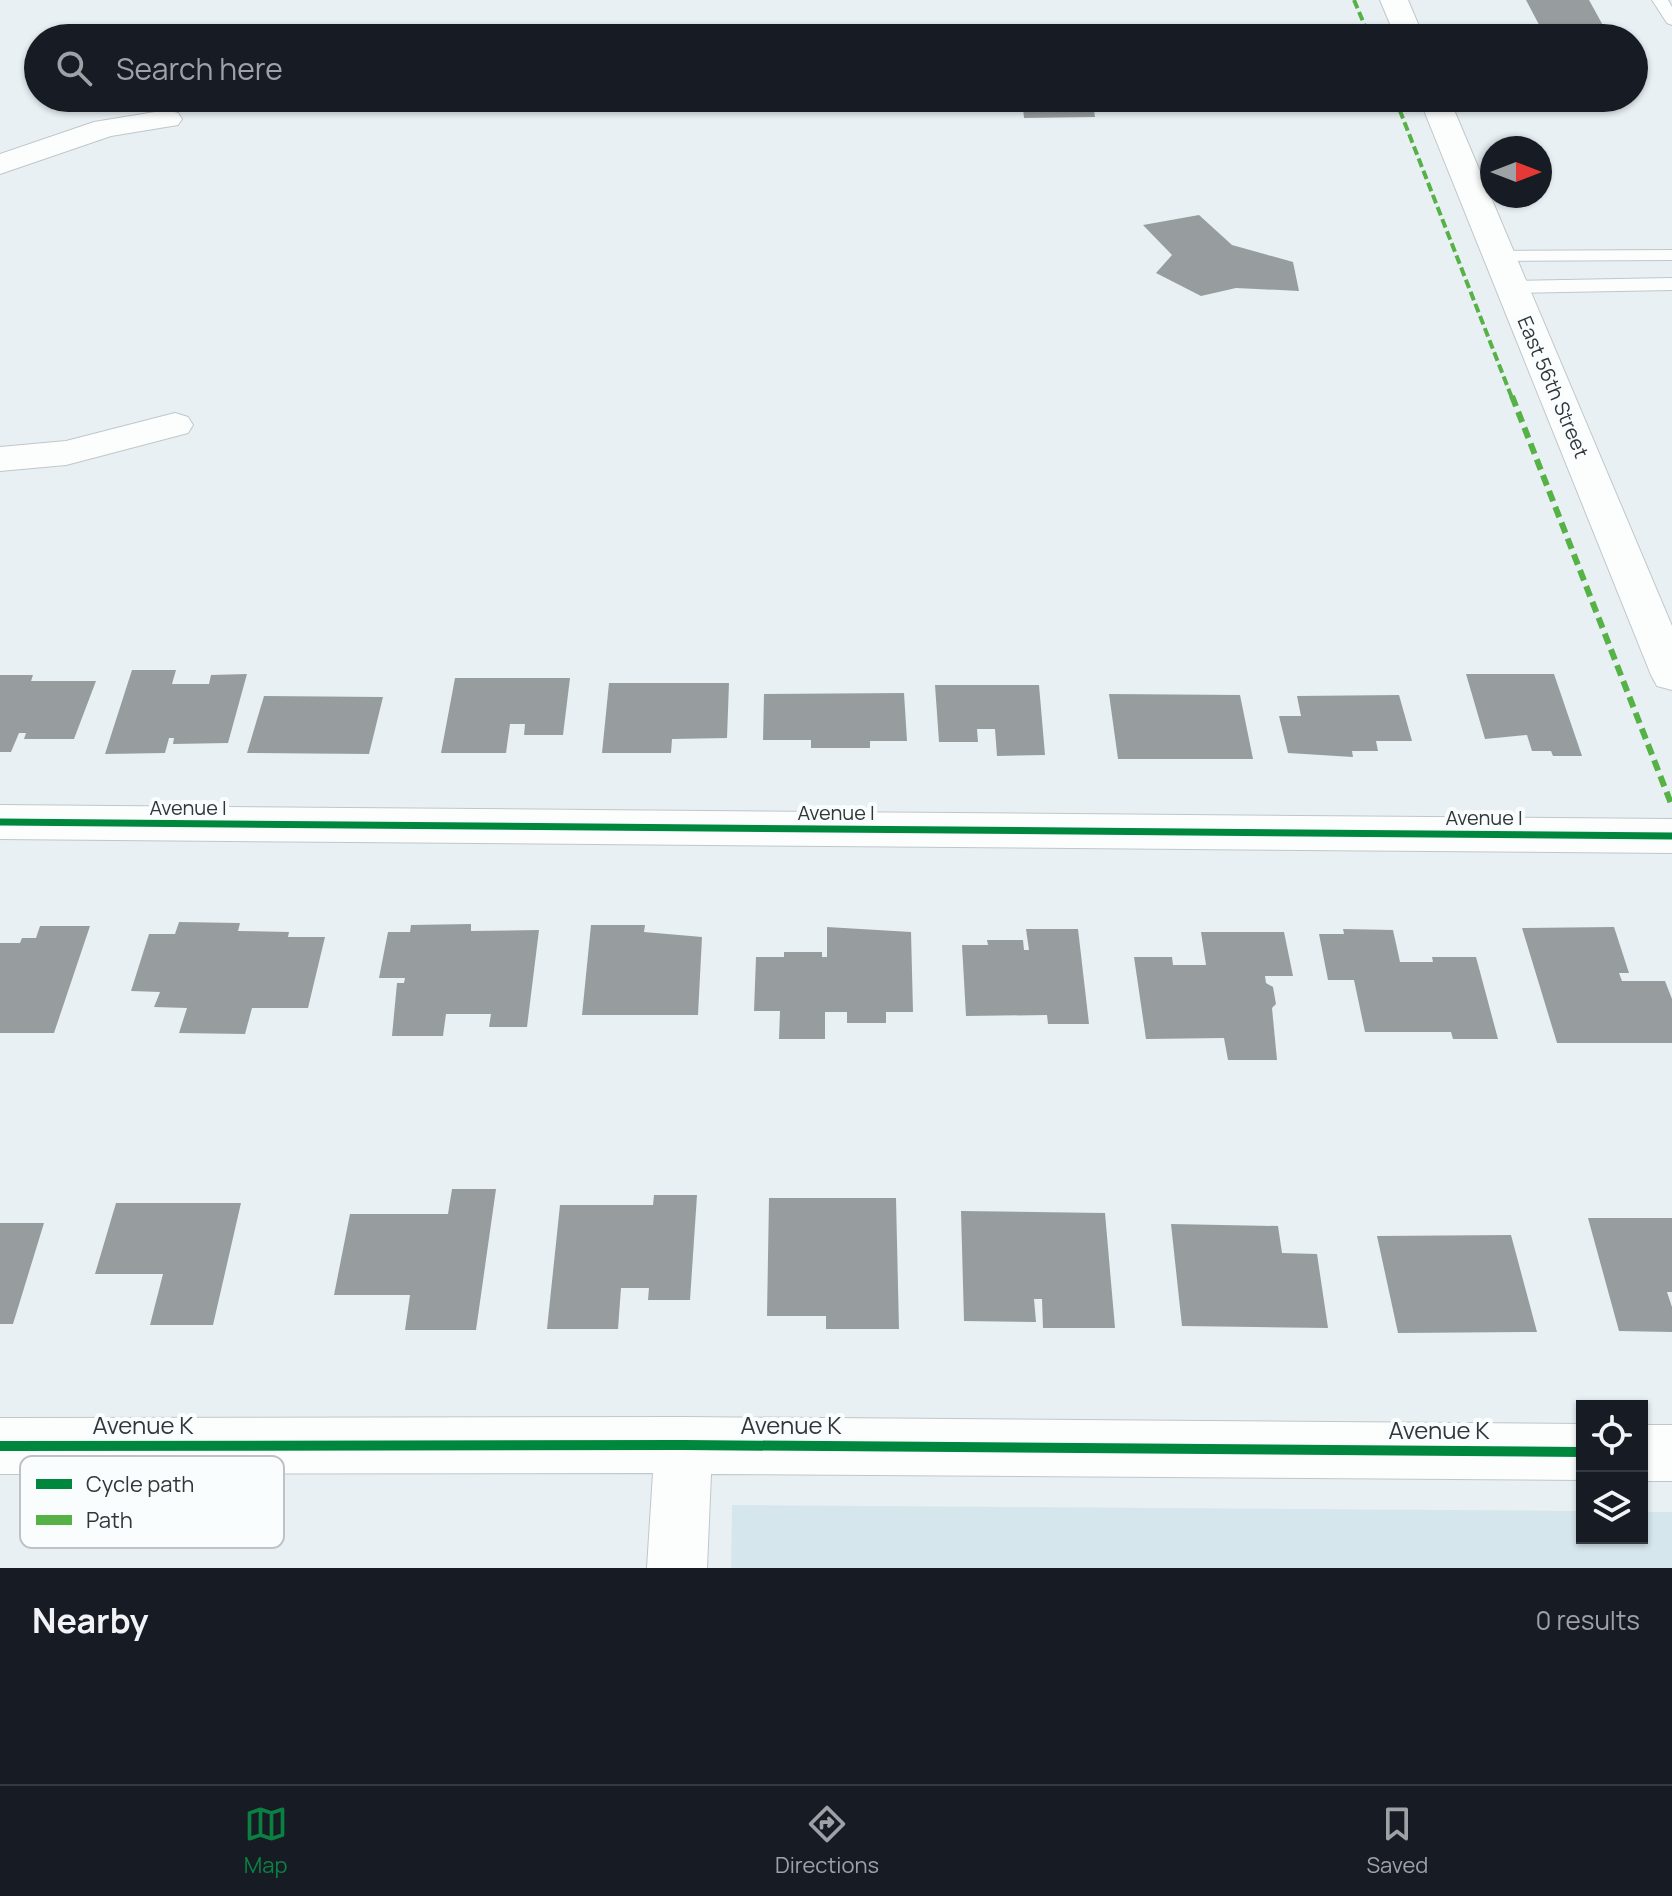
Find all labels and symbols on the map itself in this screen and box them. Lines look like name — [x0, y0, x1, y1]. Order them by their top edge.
north arrow — [1480, 136, 1552, 208]
street label: East 56th Street — [1511, 312, 1596, 462]
street label: Avenue I — [149, 794, 227, 821]
street label: Avenue I — [797, 799, 875, 826]
street label: Avenue I — [1445, 804, 1523, 831]
street label: Avenue K — [92, 1408, 194, 1441]
street label: Avenue K — [740, 1408, 842, 1441]
street label: Avenue K — [1388, 1413, 1490, 1446]
legend — [20, 1456, 284, 1548]
text: Cycle path — [86, 1469, 194, 1499]
text: Path — [86, 1505, 133, 1535]

